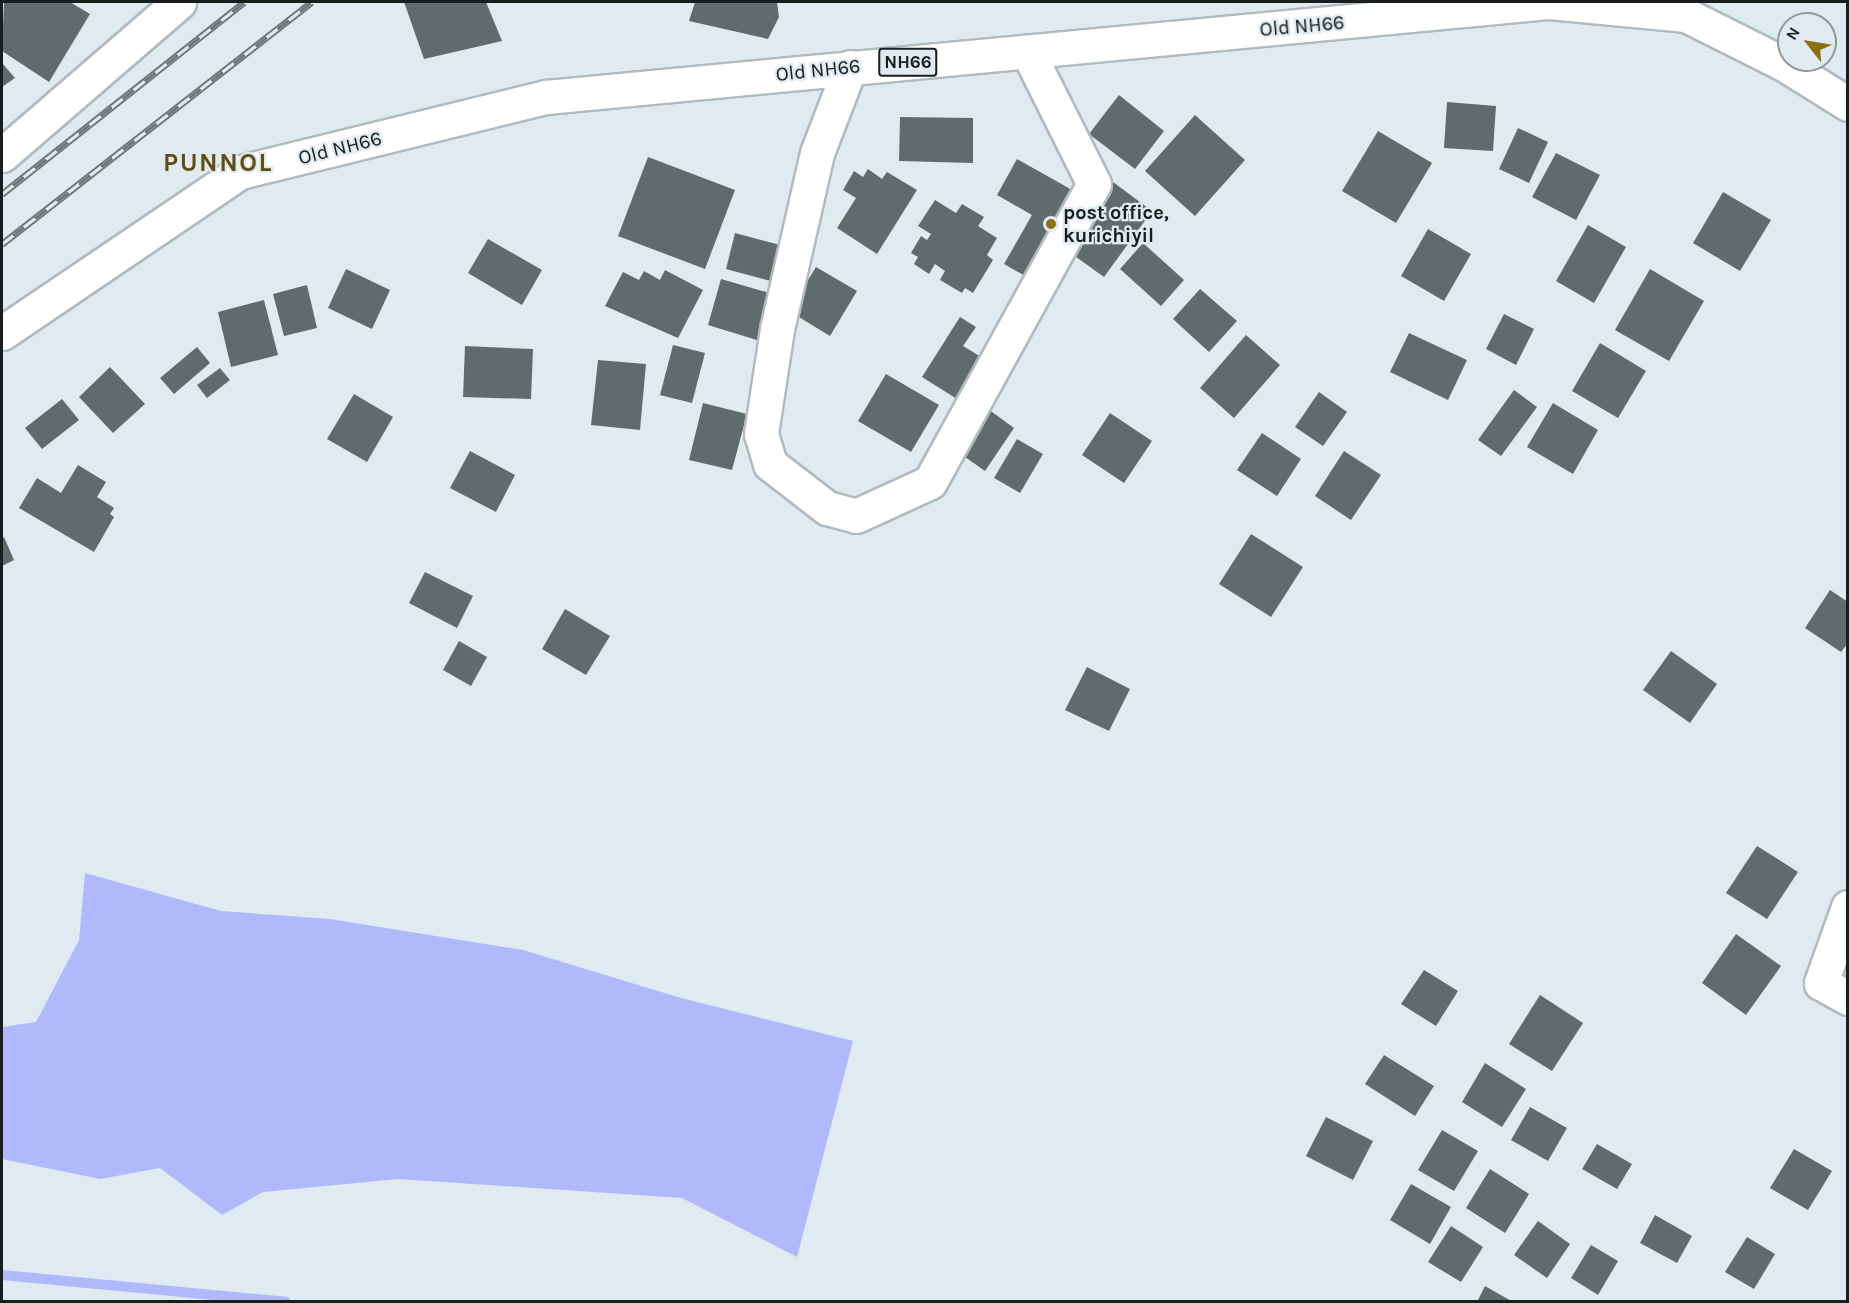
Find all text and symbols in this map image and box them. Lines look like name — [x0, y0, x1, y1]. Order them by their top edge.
street label: Old NH66 — [1259, 10, 1345, 42]
north arrow — [1777, 12, 1837, 72]
text: N — [1782, 24, 1804, 43]
road number: NH66 — [878, 47, 938, 77]
street label: Old NH66 — [774, 54, 862, 86]
street label: Old NH66 — [296, 126, 384, 170]
district label: PUNNOL — [163, 147, 273, 179]
place label: post office, kurichiyil — [1063, 201, 1169, 248]
marker: post office, kurichiyil — [1044, 217, 1058, 231]

